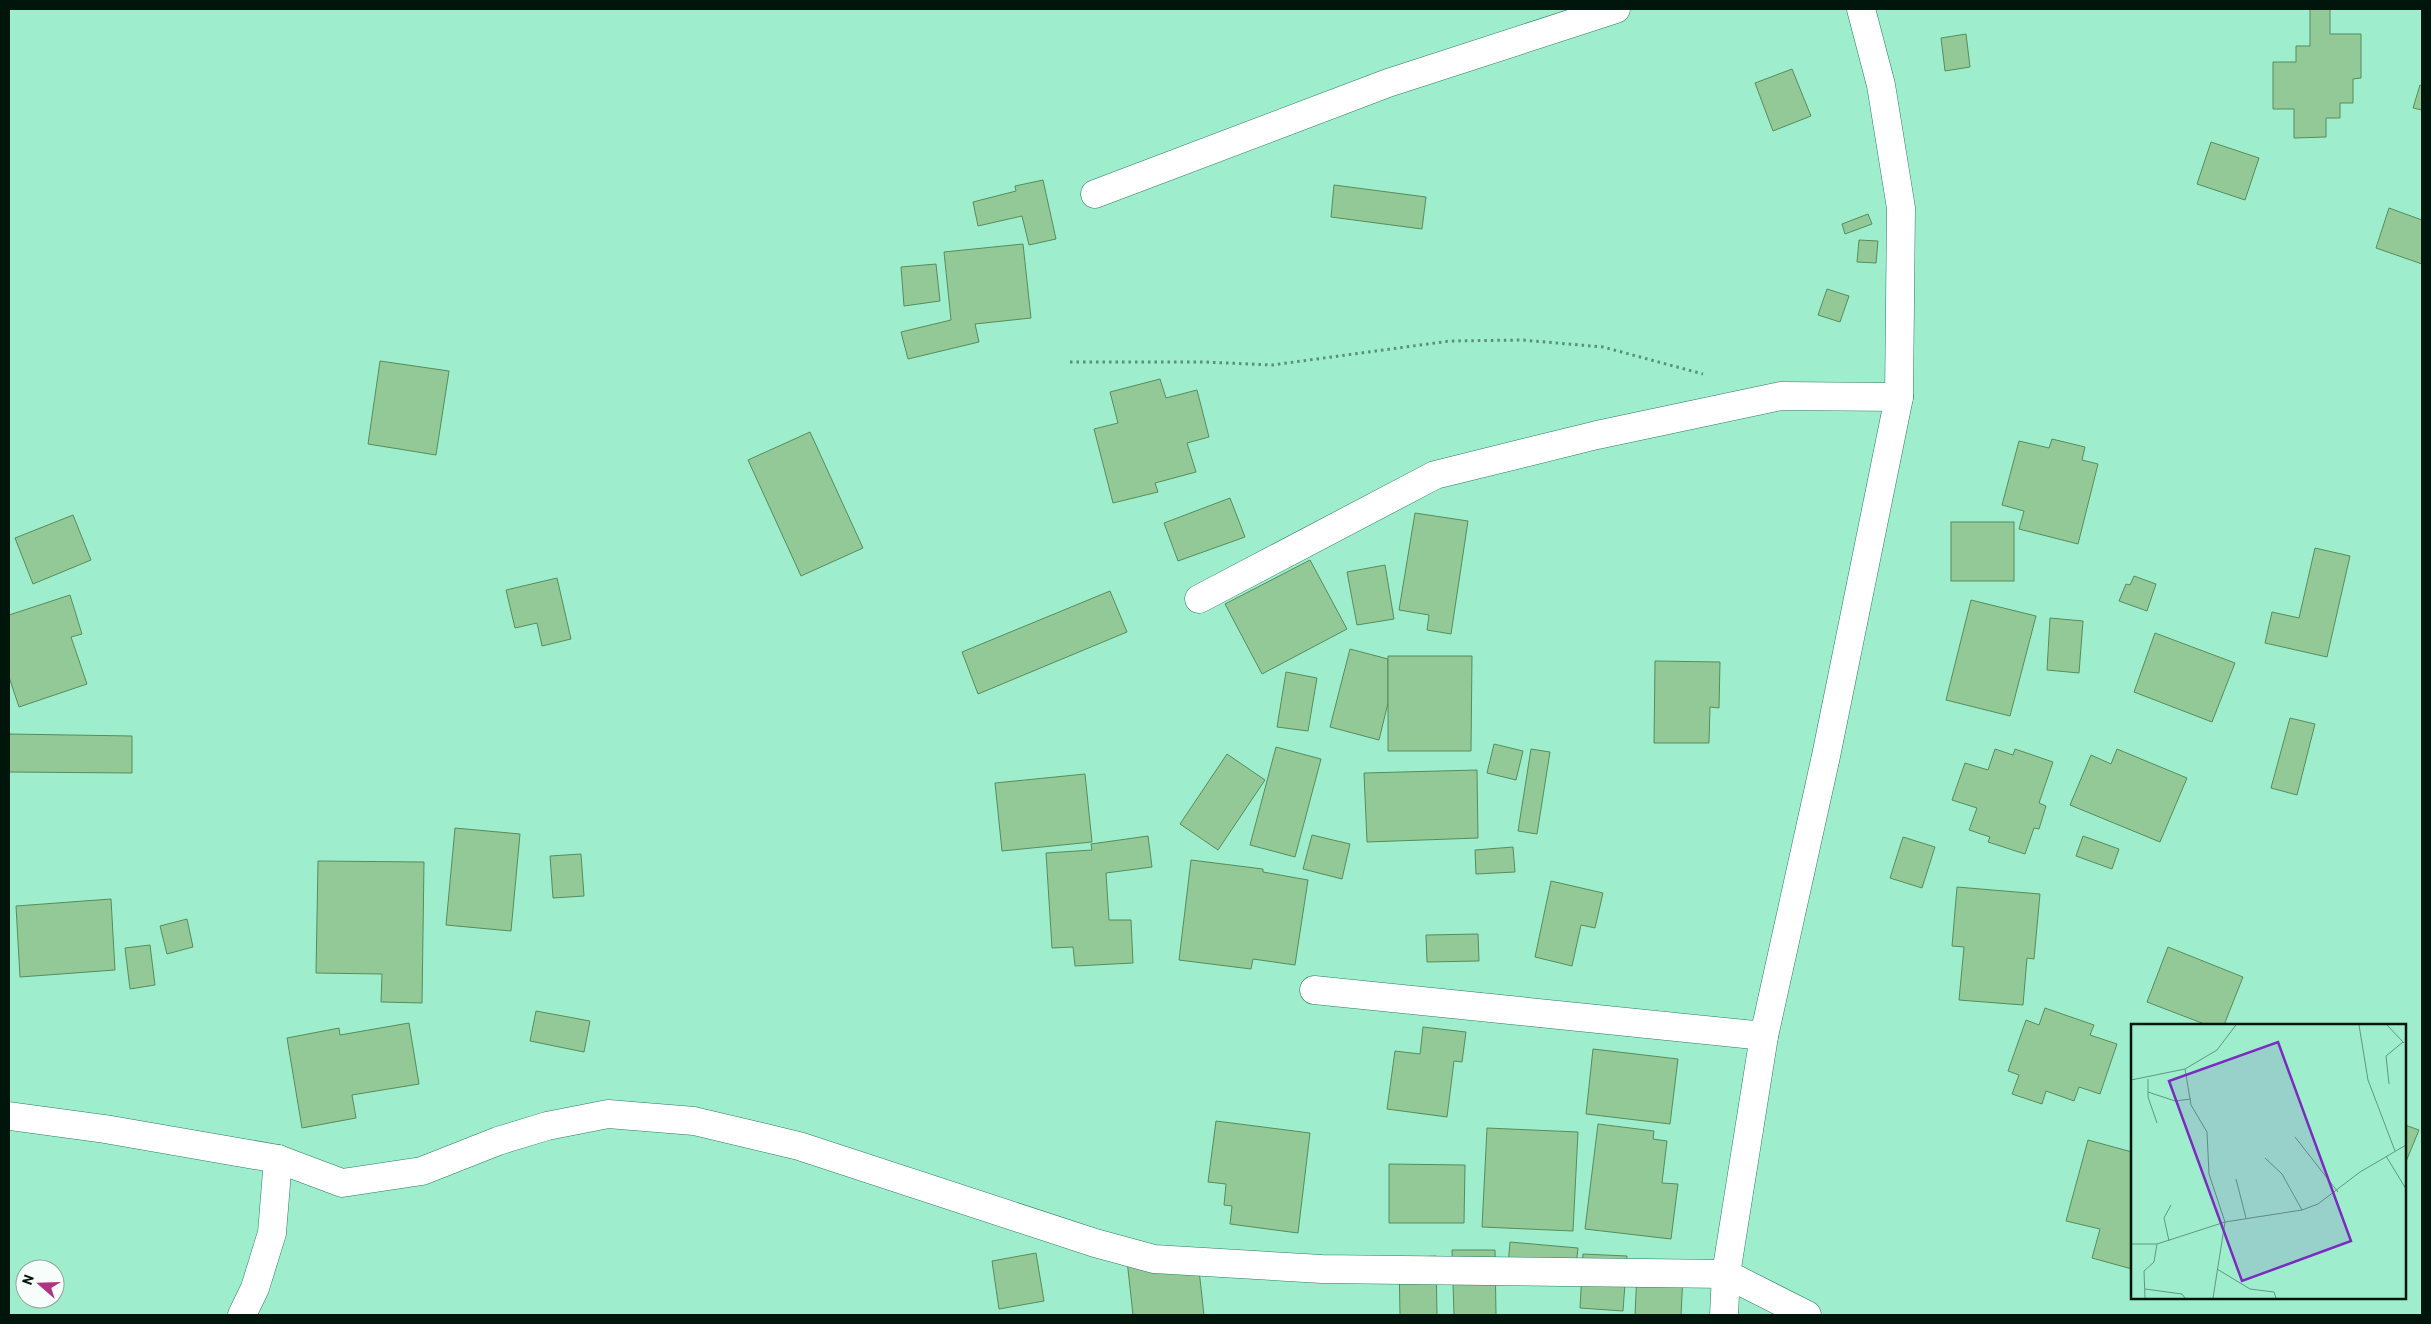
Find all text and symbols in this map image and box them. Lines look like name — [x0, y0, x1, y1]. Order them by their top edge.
inset map — [2131, 1024, 2406, 1299]
north arrow — [15, 1259, 65, 1309]
text: N — [18, 1272, 37, 1287]

